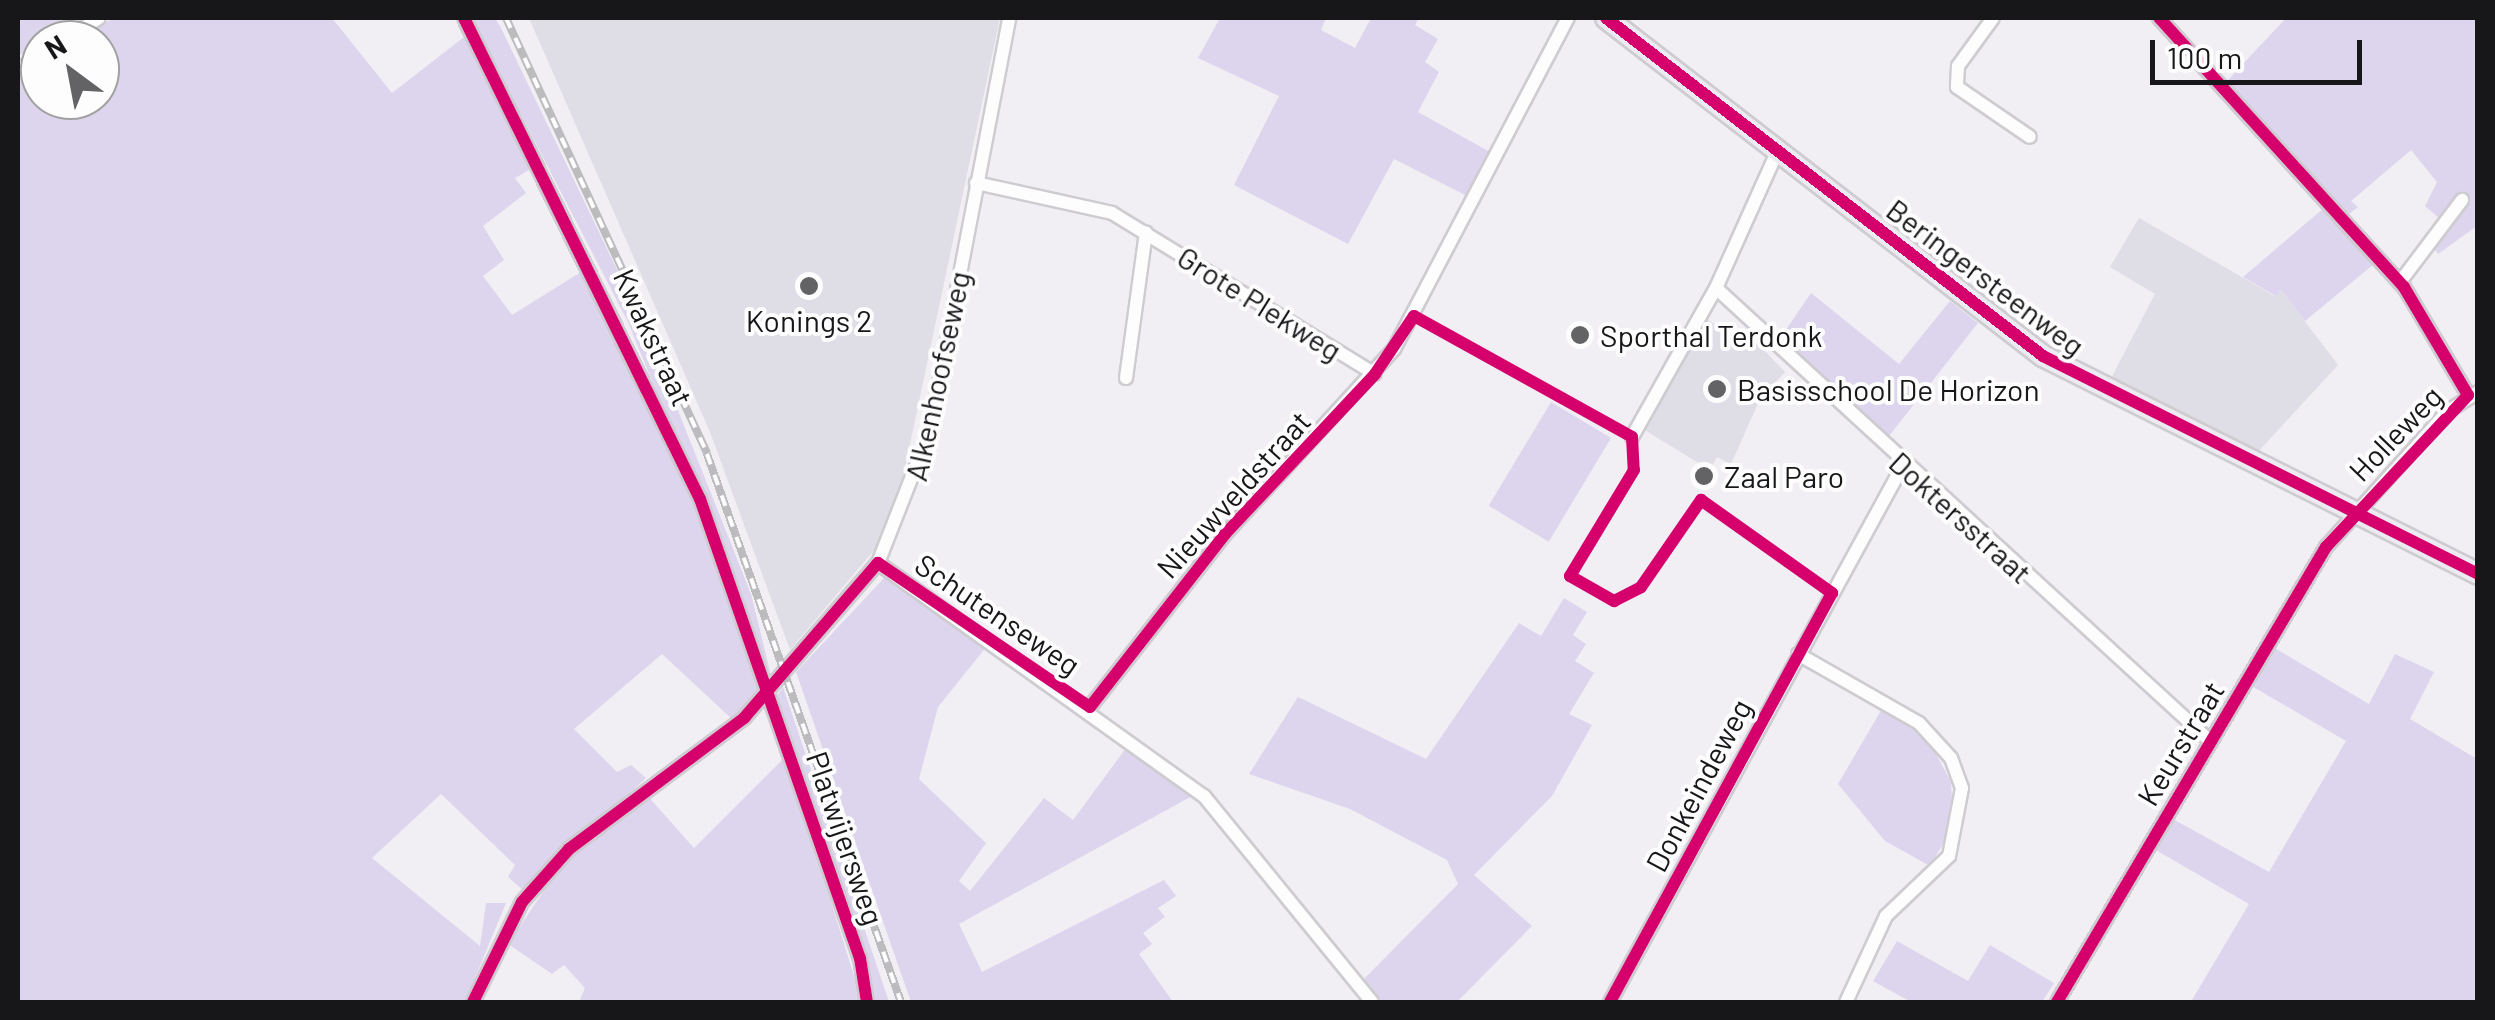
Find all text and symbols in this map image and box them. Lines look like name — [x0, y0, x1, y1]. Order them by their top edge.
north arrow — [20, 20, 120, 120]
scale bar — [2155, 20, 2368, 82]
text: N — [38, 27, 72, 66]
text: 100 m — [2167, 39, 2242, 75]
street label: Beringersteenweg — [1880, 191, 2092, 363]
street label: Grote Plekweg — [1171, 238, 1349, 368]
street label: Kwakstraat — [607, 263, 701, 411]
street label: Alkenhoofseweg — [897, 268, 977, 484]
marker: Konings 2 — [798, 275, 820, 297]
place label: Konings 2 — [746, 302, 872, 338]
place label: Sporthal Terdonk — [1600, 317, 1823, 353]
marker: Sporthal Terdonk — [1569, 324, 1591, 346]
place label: Basisschool De Horizon — [1737, 371, 2040, 407]
marker: Basisschool De Horizon — [1706, 378, 1728, 400]
street label: Holleweg — [2341, 378, 2449, 488]
street label: Nieuwveldstraat — [1149, 403, 1317, 585]
street label: Doktersstraat — [1883, 444, 2039, 590]
place label: Zaal Paro — [1724, 458, 1844, 494]
marker: Zaal Paro — [1693, 465, 1715, 487]
street label: Schutenseweg — [909, 546, 1087, 682]
street label: Keurstraat — [2129, 674, 2231, 812]
street label: Donkeindeweg — [1637, 693, 1759, 877]
street label: Platwijersweg — [800, 747, 892, 929]

